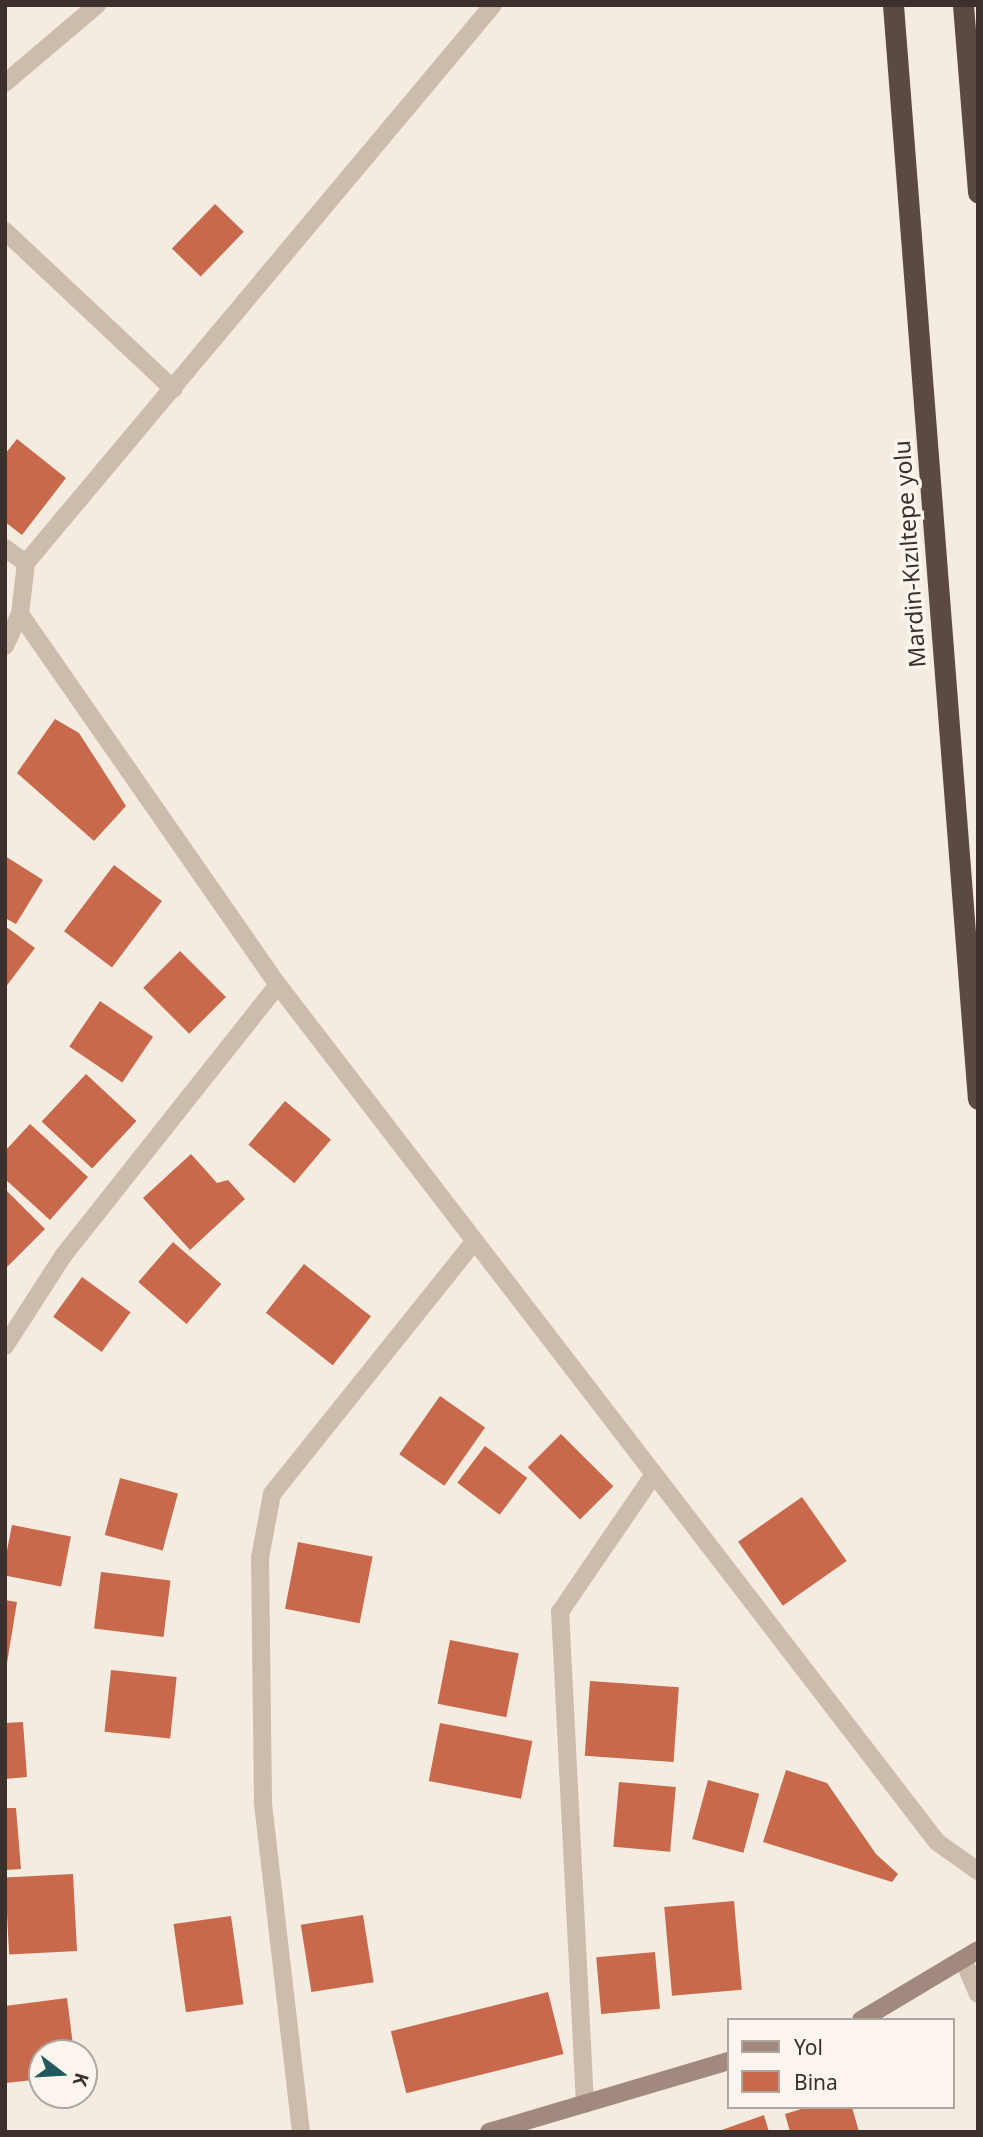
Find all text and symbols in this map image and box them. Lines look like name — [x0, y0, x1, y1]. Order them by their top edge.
street label: Mardin-Kızıltepe yolu — [887, 440, 931, 668]
legend — [727, 2018, 955, 2109]
text: Yol — [794, 2033, 823, 2061]
north arrow — [28, 2039, 98, 2109]
text: Bina — [794, 2068, 838, 2096]
text: K — [67, 2070, 95, 2089]

